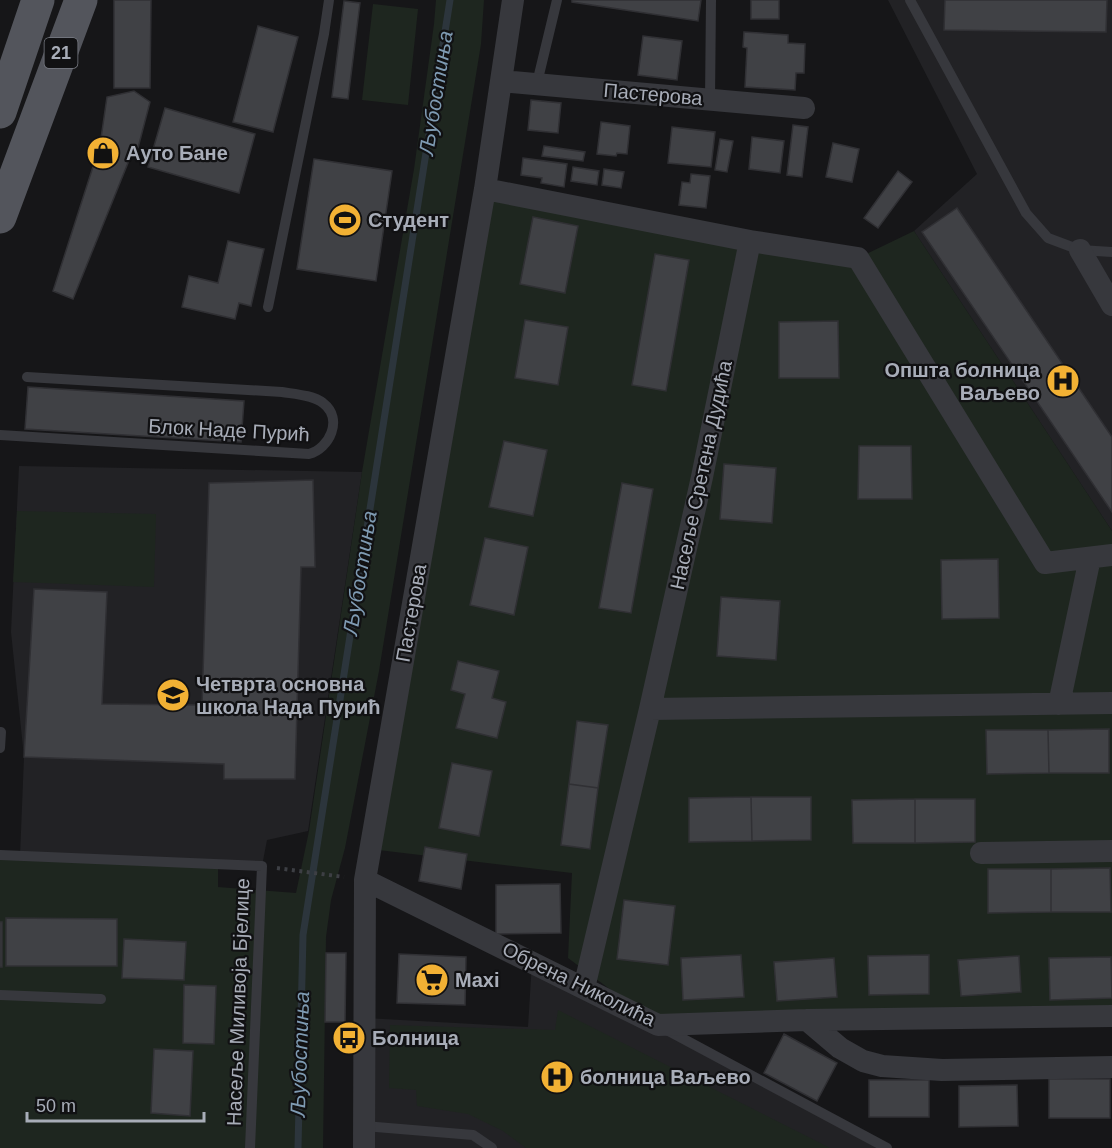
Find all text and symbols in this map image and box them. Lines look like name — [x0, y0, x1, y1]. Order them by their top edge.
water label: Љубостиња — [414, 29, 457, 159]
road number: 21 — [44, 38, 78, 68]
street label: Пастерова — [603, 79, 704, 109]
shop icon: Ауто Бане — [85, 135, 121, 171]
place label: Ауто Бане — [126, 142, 228, 164]
sports icon: Студент — [327, 202, 363, 238]
place label: Студент — [368, 209, 449, 231]
street label: Насеље Сретена Дудића — [666, 358, 736, 592]
place label: Општа болница Ваљево — [884, 359, 1041, 404]
hospital icon: Општа болница Ваљево — [1045, 363, 1081, 399]
street label: Блок Наде Пурић — [148, 415, 310, 445]
water label: Љубостиња — [338, 509, 381, 639]
street label: Пастерова — [392, 561, 431, 664]
place label: Четврта основна школа Нада Пурић — [196, 673, 380, 718]
school or university icon: Четврта основна школа Нада Пурић — [155, 677, 191, 713]
street label: Насеље Миливоја Бјелице — [223, 878, 253, 1126]
street label: Обрена Николића — [499, 937, 660, 1031]
supermarket icon: Maxi — [414, 962, 450, 998]
place label: Maxi — [455, 969, 499, 991]
water label: Љубостиња — [286, 991, 313, 1119]
bus stop icon: Болница — [331, 1020, 367, 1056]
place label: Болница — [372, 1027, 460, 1049]
hospital icon: болница Ваљево — [539, 1059, 575, 1095]
place label: болница Ваљево — [580, 1066, 751, 1088]
scale bar — [27, 1085, 204, 1123]
text: 50 m — [36, 1096, 76, 1116]

